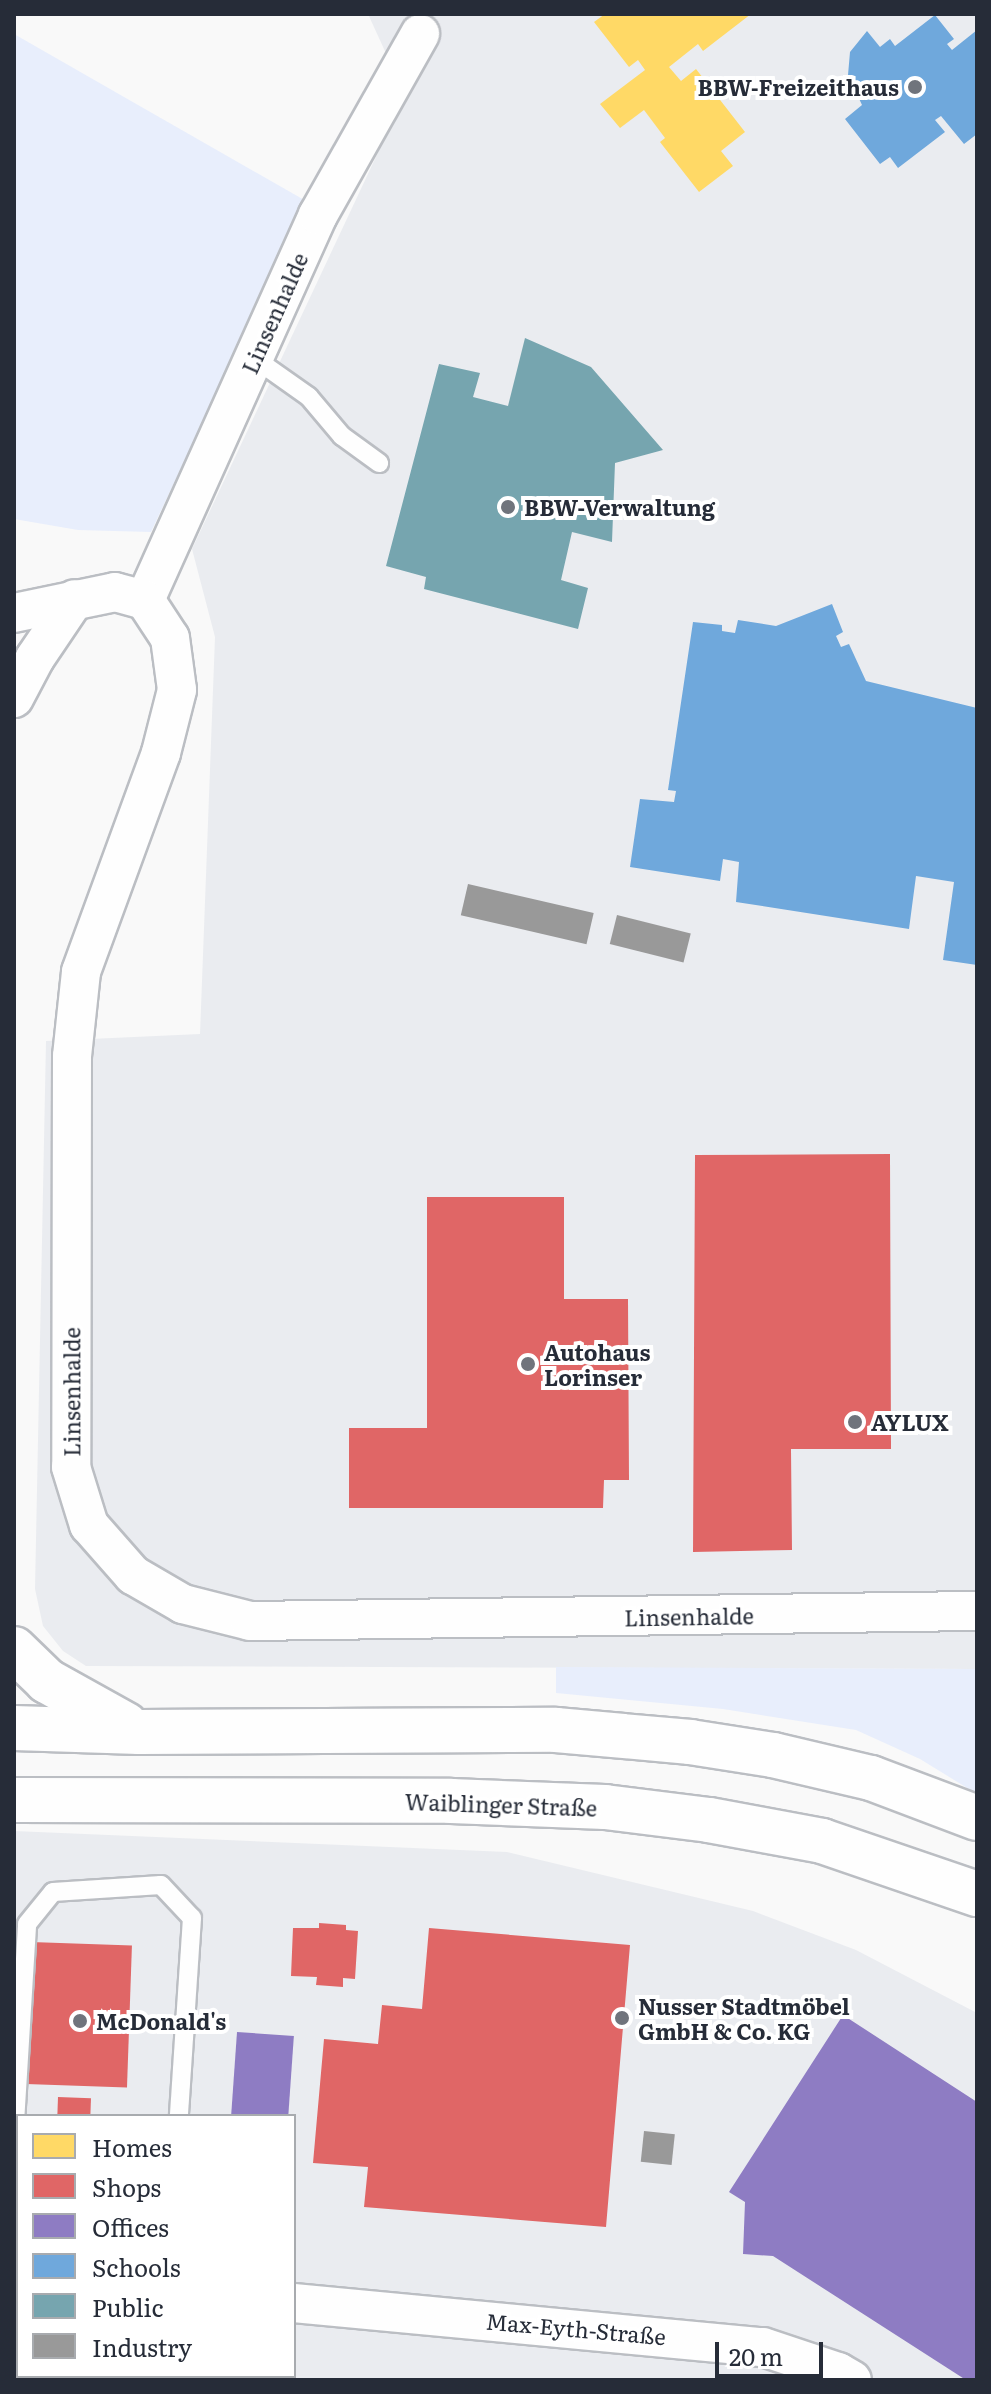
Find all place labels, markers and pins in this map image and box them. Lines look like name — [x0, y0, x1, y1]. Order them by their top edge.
place label: BBW-Freizeithaus — [698, 74, 899, 100]
marker: BBW-Freizeithaus — [906, 78, 924, 96]
place label: BBW-Verwaltung — [524, 494, 715, 520]
marker: BBW-Verwaltung — [499, 498, 517, 516]
place label: Autohaus Lorinser — [544, 1338, 651, 1390]
marker: Autohaus Lorinser — [519, 1355, 537, 1373]
place label: AYLUX — [871, 1409, 949, 1435]
marker: AYLUX — [846, 1413, 864, 1431]
place label: Nusser Stadtmöbel GmbH & Co. KG — [638, 1992, 850, 2044]
place label: McDonald's — [96, 2008, 226, 2034]
marker: Nusser Stadtmöbel GmbH & Co. KG — [613, 2009, 631, 2027]
marker: McDonald's — [71, 2012, 89, 2030]

